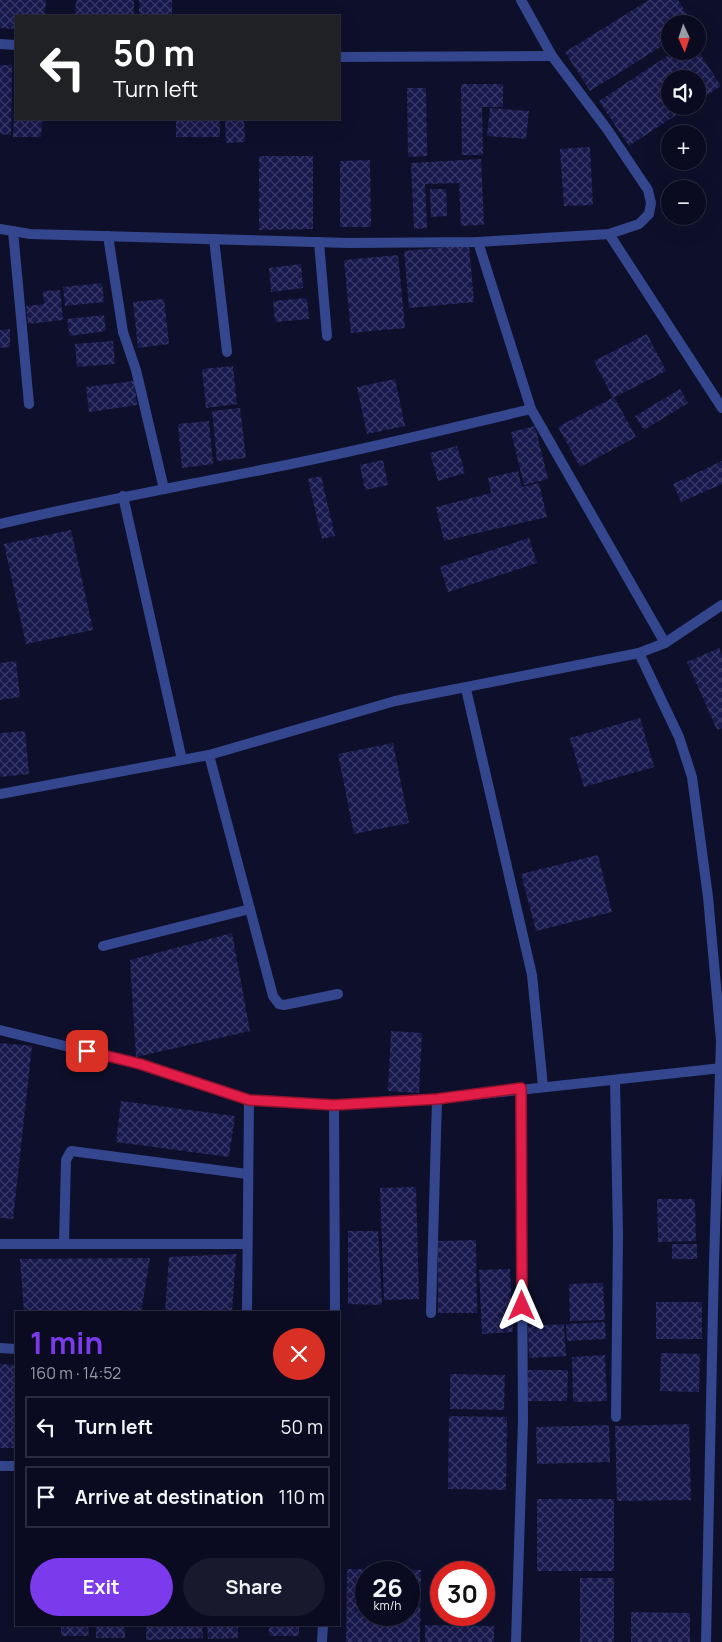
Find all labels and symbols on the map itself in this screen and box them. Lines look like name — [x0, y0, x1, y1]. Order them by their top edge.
north arrow — [661, 15, 706, 60]
pin — [66, 1030, 108, 1072]
position arrow — [495, 1279, 547, 1331]
speed limit sign: 30 — [430, 1561, 495, 1626]

